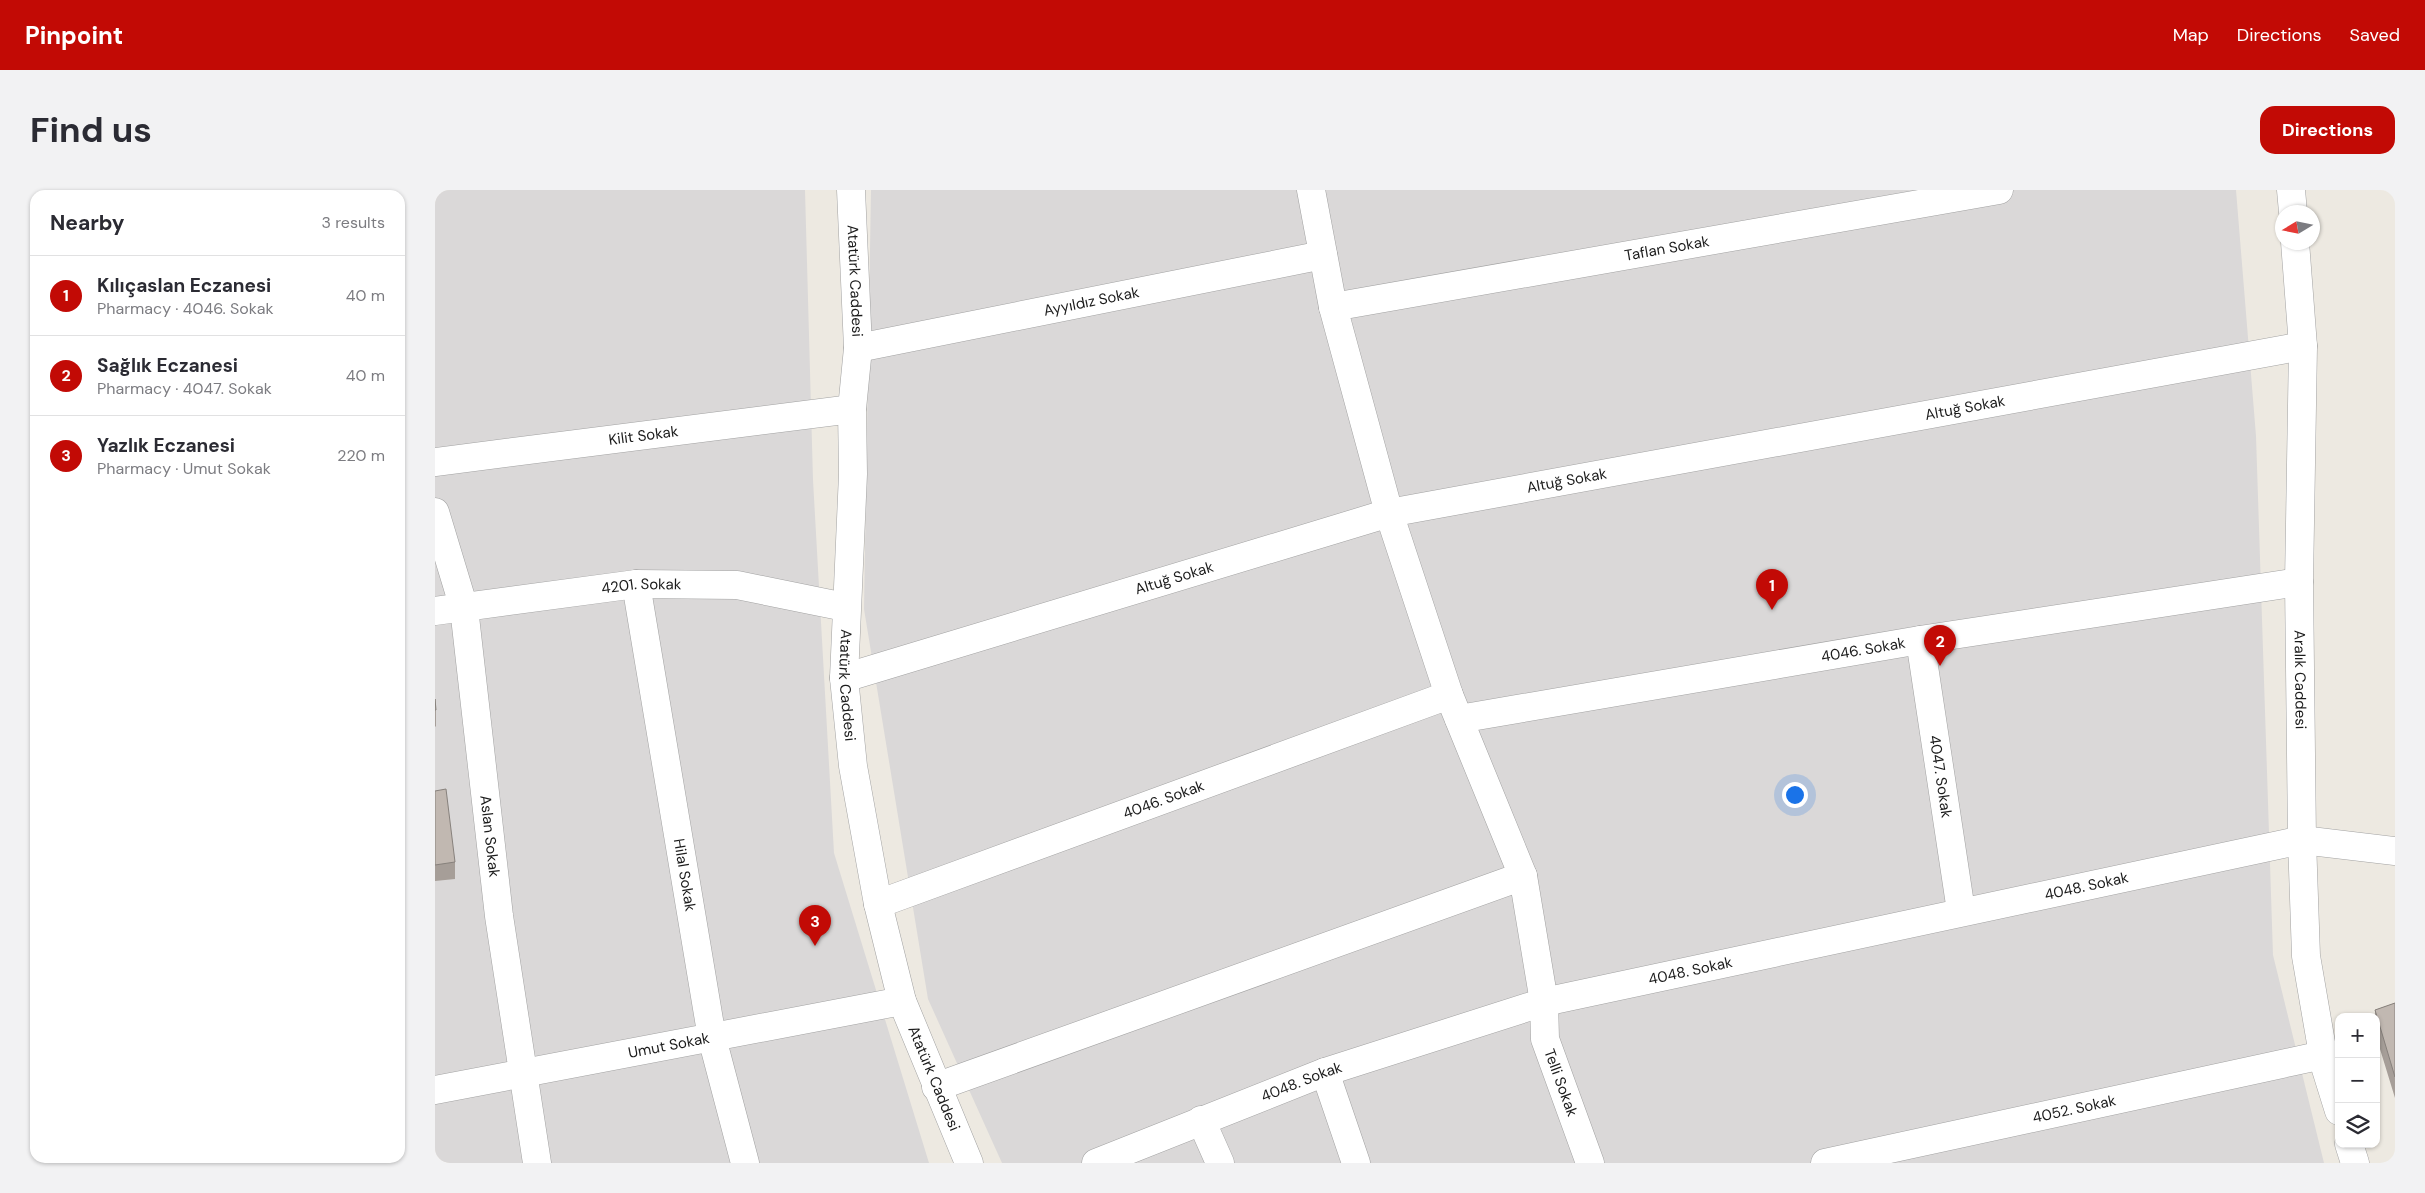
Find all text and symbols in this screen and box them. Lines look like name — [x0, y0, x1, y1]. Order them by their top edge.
text: Pinpoint — [25, 20, 123, 51]
text: Map — [2173, 23, 2209, 47]
text: Directions — [2237, 23, 2322, 47]
text: Saved — [2350, 23, 2400, 47]
button: Directions — [2260, 106, 2395, 154]
text: Find us — [30, 107, 152, 153]
north arrow — [2275, 205, 2320, 250]
text: Nearby — [50, 209, 124, 237]
text: 3 results — [322, 212, 385, 233]
street label: Atatürk Caddesi — [843, 224, 868, 337]
street label: Taflan Sokak — [1623, 231, 1711, 266]
text: Kılıçaslan Eczanesi — [97, 273, 271, 298]
street label: Ayyıldız Sokak — [1042, 282, 1141, 321]
text: 1 — [63, 285, 69, 306]
text: 40 m — [346, 285, 385, 306]
text: Pharmacy · 4046. Sokak — [97, 298, 274, 319]
text: Sağlık Eczanesi — [97, 353, 238, 378]
text: 2 — [61, 365, 71, 386]
text: 40 m — [346, 365, 385, 386]
text: Pharmacy · 4047. Sokak — [97, 378, 272, 399]
street label: Altuğ Sokak — [1923, 391, 2007, 425]
street label: Kilit Sokak — [607, 421, 680, 450]
text: Yazlık Eczanesi — [97, 433, 235, 458]
text: 3 — [61, 445, 71, 466]
text: 220 m — [337, 445, 385, 466]
text: Pharmacy · Umut Sokak — [97, 458, 271, 479]
street label: Altuğ Sokak — [1525, 463, 1609, 498]
street label: Altuğ Sokak — [1133, 557, 1216, 599]
pin: 1 — [1756, 569, 1788, 610]
street label: 4201. Sokak — [600, 574, 682, 599]
pin: 2 — [1924, 625, 1956, 666]
street label: Atatürk Caddesi — [834, 629, 860, 742]
street label: Aralık Caddesi — [2290, 630, 2311, 729]
street label: 4046. Sokak — [1819, 633, 1907, 667]
street label: 4047. Sokak — [1925, 734, 1957, 820]
street label: 4046. Sokak — [1120, 775, 1207, 824]
your location — [1782, 782, 1808, 808]
street label: Aslan Sokak — [475, 794, 505, 879]
street label: Hilal Sokak — [669, 837, 701, 913]
street label: 4048. Sokak — [2043, 867, 2131, 905]
pin: 3 — [799, 905, 831, 946]
street label: 4048. Sokak — [1646, 952, 1735, 989]
map controls — [2335, 1013, 2380, 1148]
button: + — [2335, 1013, 2380, 1058]
street label: Atatürk Caddesi — [903, 1023, 965, 1134]
street label: Umut Sokak — [626, 1028, 712, 1063]
street label: Telli Sokak — [1539, 1046, 1583, 1120]
street label: 4048. Sokak — [1258, 1057, 1345, 1106]
button: − — [2335, 1058, 2380, 1103]
street label: 4052. Sokak — [2031, 1090, 2118, 1128]
button: layers — [2335, 1103, 2380, 1148]

